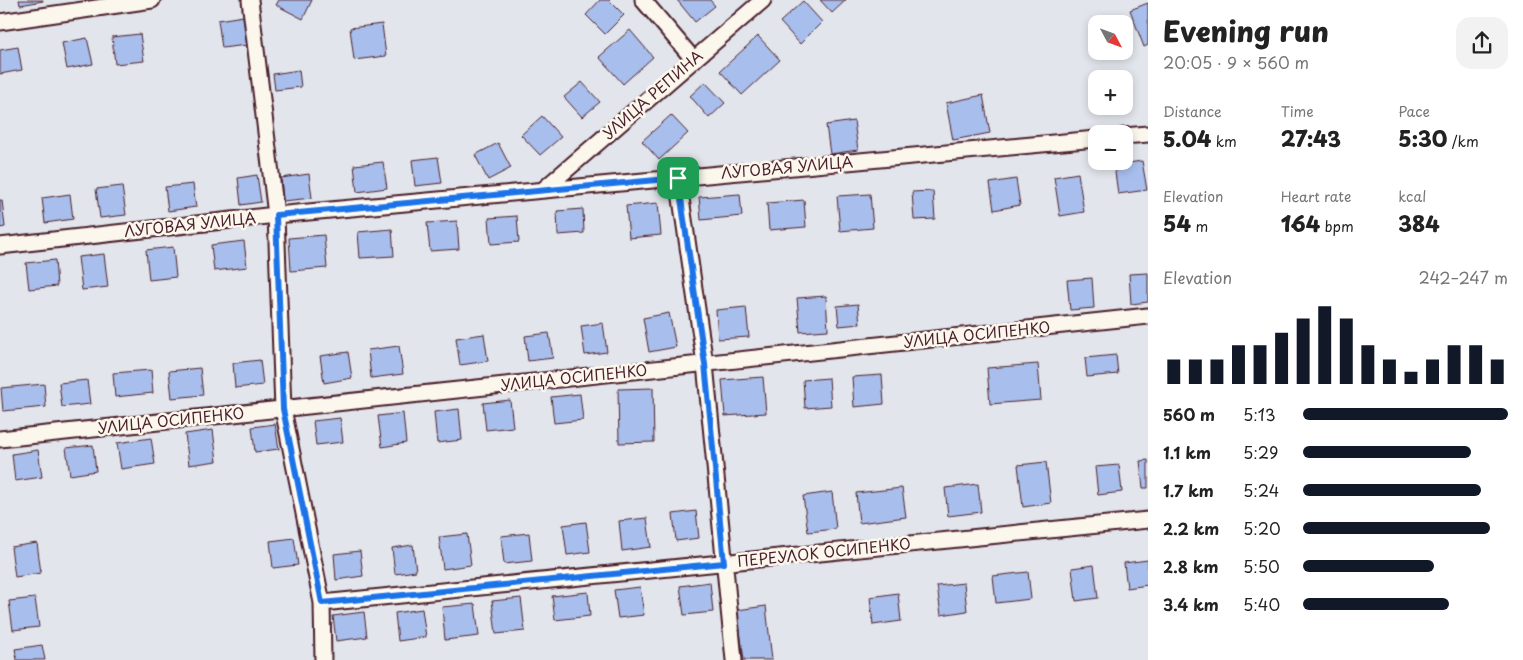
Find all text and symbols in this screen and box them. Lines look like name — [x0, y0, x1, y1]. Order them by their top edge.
text: Evening run — [1163, 9, 1329, 52]
north arrow — [1088, 15, 1132, 60]
map controls — [1088, 15, 1133, 170]
button: share — [1456, 17, 1508, 69]
street label: УЛИЦА РЕПИНА — [597, 44, 707, 144]
text: 20:05 · 9 × 560 m — [1163, 50, 1309, 74]
button: + — [1088, 70, 1133, 115]
text: Distance — [1163, 101, 1222, 122]
text: Time — [1281, 101, 1314, 122]
text: Pace — [1398, 101, 1430, 122]
text: 5.04 — [1163, 122, 1211, 154]
text: 27:43 — [1281, 122, 1341, 154]
text: 5:30 — [1398, 122, 1447, 154]
button: − — [1088, 125, 1133, 170]
text: km — [1211, 131, 1237, 152]
text: /km — [1447, 131, 1479, 152]
street label: ЛУГОВАЯ УЛИЦА — [720, 149, 854, 184]
pin — [657, 157, 699, 199]
icon: arrive — [664, 164, 692, 192]
text: Elevation — [1163, 186, 1223, 207]
text: Heart rate — [1281, 186, 1351, 207]
text: kcal — [1398, 186, 1426, 207]
street label: ЛУГОВАЯ УЛИЦА — [123, 205, 257, 242]
text: 54 — [1163, 207, 1191, 239]
text: 164 — [1281, 207, 1320, 239]
text: 384 — [1398, 207, 1440, 239]
text: m — [1191, 216, 1208, 237]
text: bpm — [1320, 216, 1354, 237]
text: Elevation — [1163, 265, 1232, 289]
text: 242–247 m — [1419, 265, 1508, 289]
street label: УЛИЦА ОСИПЕНКО — [902, 314, 1051, 353]
street label: УЛИЦА ОСИПЕНКО — [499, 357, 648, 396]
street label: УЛИЦА ОСИПЕНКО — [96, 400, 245, 439]
text: 560 m — [1163, 402, 1215, 426]
text: 5:13 — [1243, 402, 1276, 426]
text: 1.1 km — [1163, 440, 1211, 464]
text: 5:29 — [1243, 440, 1278, 464]
text: 1.7 km — [1163, 478, 1214, 502]
text: 5:24 — [1243, 478, 1279, 502]
text: 2.2 km — [1163, 516, 1219, 540]
text: 5:20 — [1243, 516, 1281, 540]
street label: ПЕРЕУЛОК ОСИПЕНКО — [736, 531, 912, 572]
text: 2.8 km — [1163, 554, 1218, 578]
text: 5:50 — [1243, 554, 1280, 578]
text: 3.4 km — [1163, 592, 1219, 616]
text: 5:40 — [1243, 592, 1280, 616]

